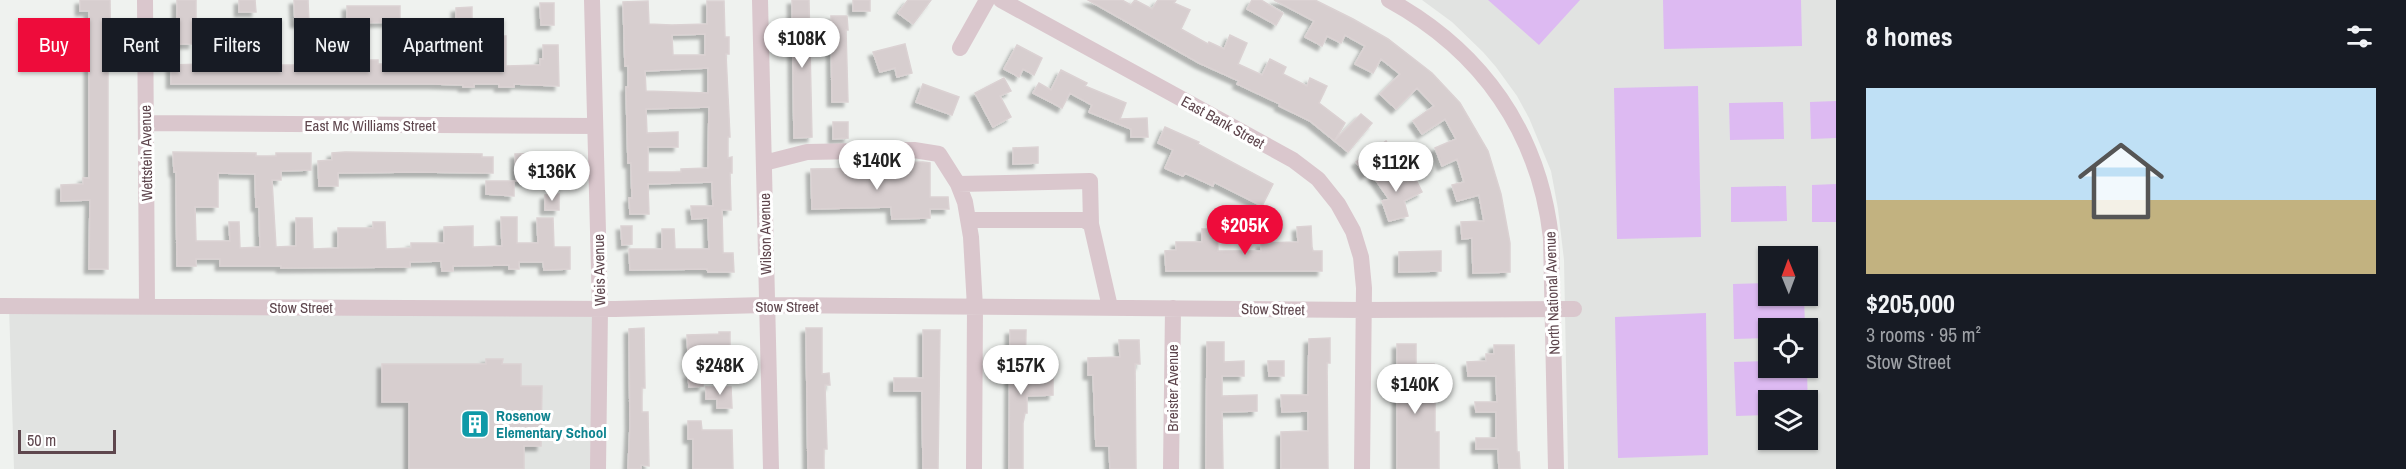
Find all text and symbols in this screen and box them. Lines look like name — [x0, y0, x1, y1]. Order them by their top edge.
chip: Buy — [18, 18, 90, 72]
chip: Rent — [102, 18, 180, 72]
chip: Filters — [192, 18, 282, 72]
chip: New — [294, 18, 370, 72]
chip: Apartment — [382, 18, 504, 72]
pin: $108K — [760, 18, 844, 69]
text: 8 homes — [1866, 19, 1953, 54]
icon: filters — [2343, 20, 2376, 53]
text: $108K — [778, 24, 826, 51]
street label: East Bank Street — [1178, 90, 1269, 154]
street label: Wettstein Avenue — [135, 105, 157, 201]
street label: East Mc Williams Street — [304, 115, 436, 136]
icon: home — [2067, 127, 2175, 235]
pin: $140K — [835, 140, 919, 191]
pin: $112K — [1354, 142, 1438, 193]
text: $140K — [853, 146, 901, 173]
text: $112K — [1372, 148, 1420, 175]
pin: $136K — [510, 151, 594, 202]
text: $136K — [528, 157, 576, 184]
street label: Wilson Avenue — [754, 193, 776, 275]
pin: $205K — [1203, 205, 1287, 256]
text: $205K — [1221, 211, 1269, 238]
street label: North National Avenue — [1539, 231, 1565, 355]
street label: Weis Avenue — [588, 234, 610, 306]
north arrow — [1758, 246, 1818, 306]
map controls — [1758, 246, 1818, 450]
text: $205,000 — [1866, 286, 1955, 321]
street label: Stow Street — [755, 296, 819, 317]
street label: Stow Street — [269, 297, 333, 318]
street label: Stow Street — [1241, 298, 1306, 320]
button: locate — [1758, 318, 1818, 378]
text: 3 rooms · 95 m² — [1866, 321, 1981, 348]
street label: Breister Avenue — [1162, 344, 1183, 432]
pin: $248K — [678, 345, 762, 396]
pin: $157K — [979, 345, 1063, 396]
text: Stow Street — [1866, 348, 1951, 375]
text: $248K — [696, 351, 744, 378]
text: $157K — [997, 351, 1045, 378]
pin: $140K — [1373, 364, 1457, 415]
text: $140K — [1391, 370, 1439, 397]
button: layers — [1758, 390, 1818, 450]
place label: Rosenow Elementary School — [496, 405, 607, 443]
building icon: Rosenow Elementary School — [459, 408, 491, 440]
scale bar — [18, 427, 116, 454]
text: 50 m — [27, 429, 56, 451]

